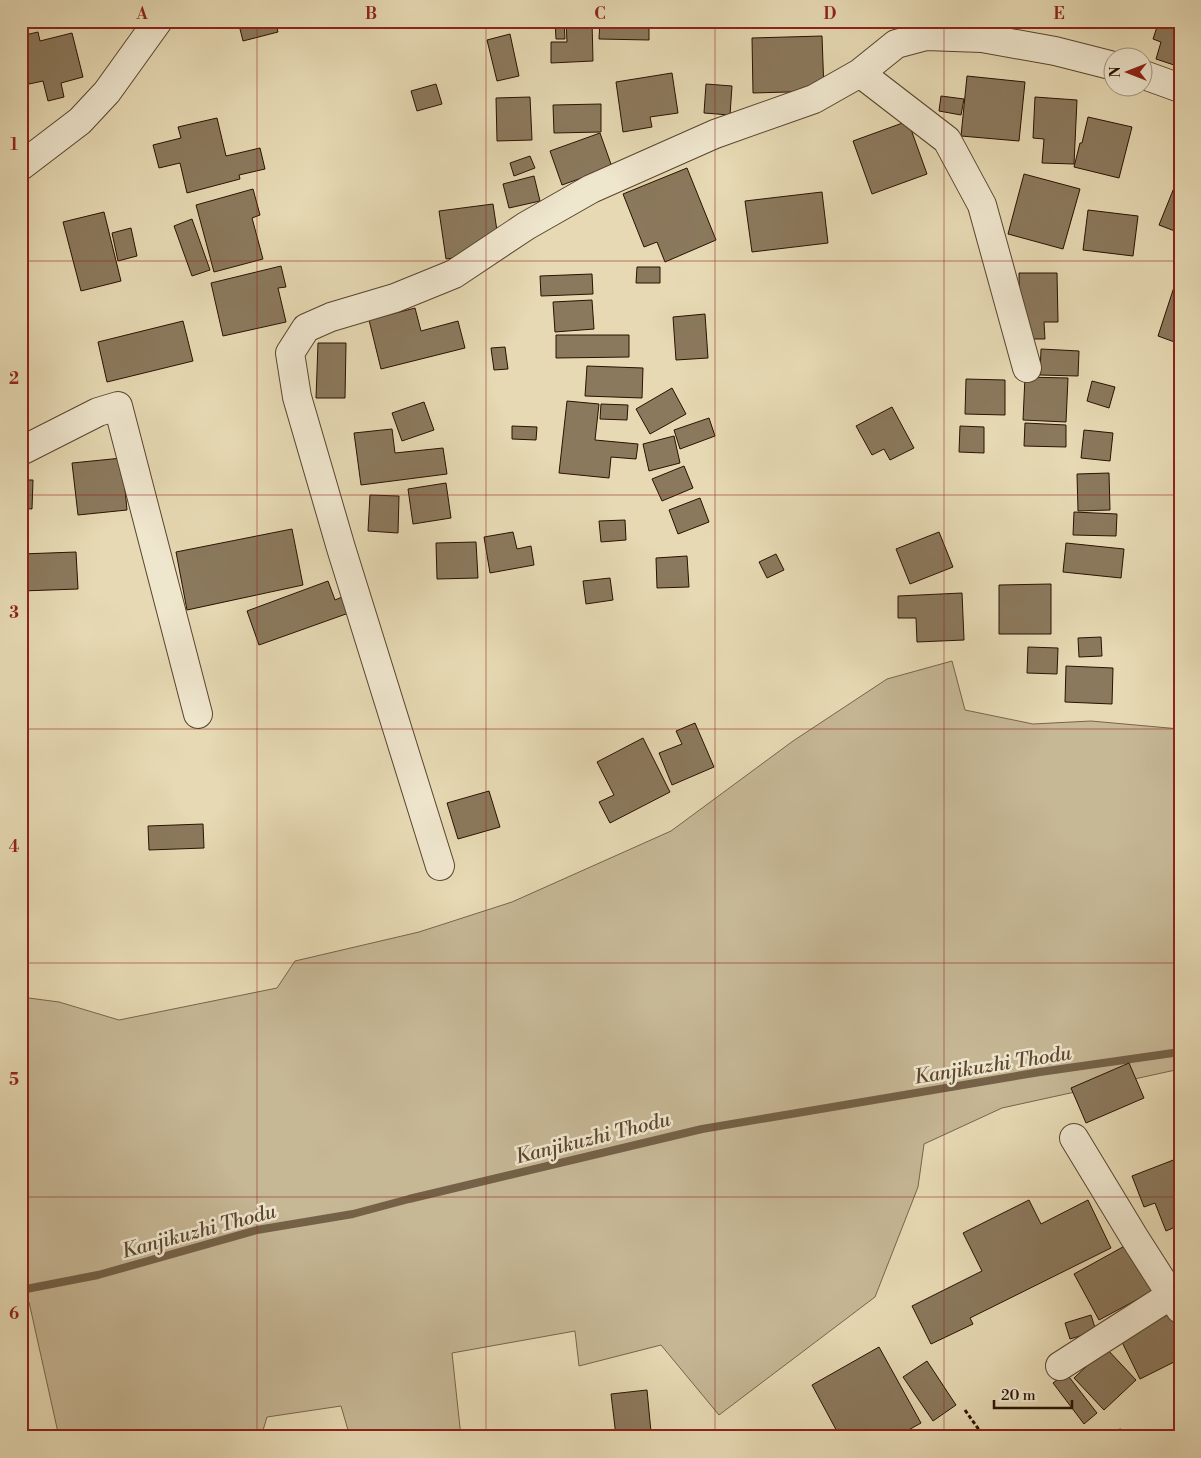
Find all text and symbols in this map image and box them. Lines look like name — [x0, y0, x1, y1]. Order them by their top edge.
text: A — [135, 4, 148, 24]
text: B — [365, 4, 377, 24]
text: C — [594, 4, 606, 24]
text: D — [824, 4, 837, 24]
text: E — [1053, 4, 1065, 24]
north arrow — [1104, 48, 1154, 98]
text: N — [1107, 66, 1125, 78]
text: 1 — [10, 135, 18, 155]
text: 2 — [9, 369, 19, 389]
text: 3 — [9, 603, 19, 623]
text: 4 — [9, 837, 20, 857]
water label: Kanjikuzhi Thodu — [913, 1041, 1074, 1091]
text: 5 — [9, 1070, 19, 1090]
water label: Kanjikuzhi Thodu — [513, 1108, 674, 1170]
water label: Kanjikuzhi Thodu — [119, 1199, 280, 1265]
text: 6 — [9, 1304, 19, 1324]
scale bar — [994, 1378, 1071, 1410]
text: 20 m — [1001, 1386, 1036, 1405]

